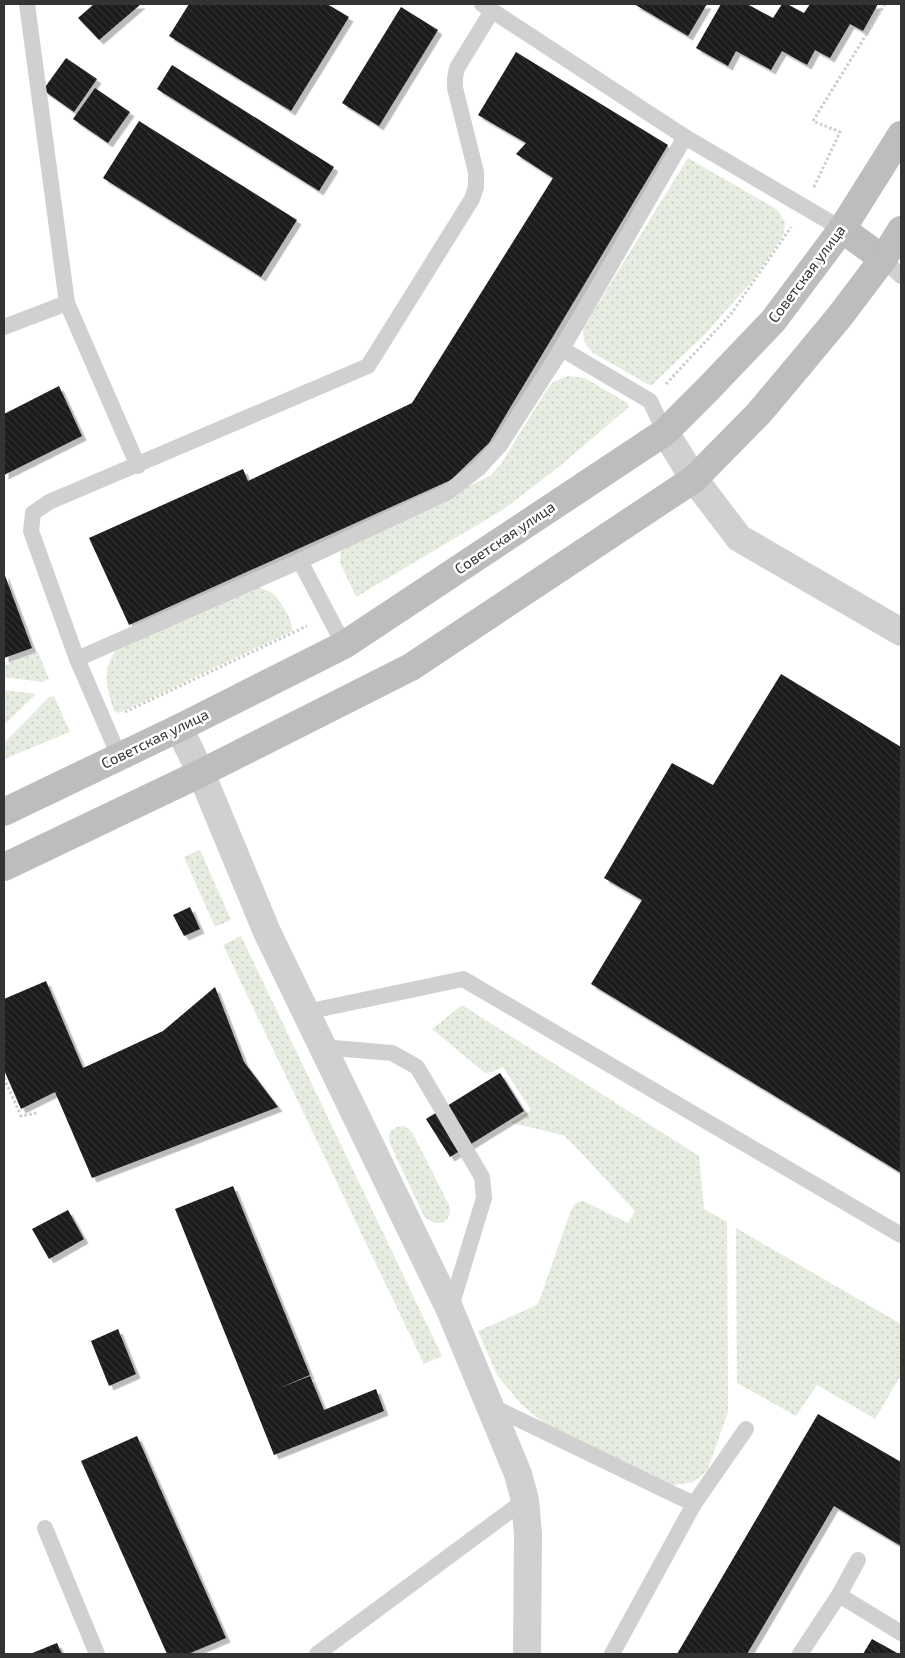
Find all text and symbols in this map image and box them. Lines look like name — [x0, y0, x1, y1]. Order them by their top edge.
street label: Советская улица — [764, 221, 850, 326]
street label: Советская улица — [451, 497, 559, 578]
street label: Советская улица — [98, 704, 212, 773]

